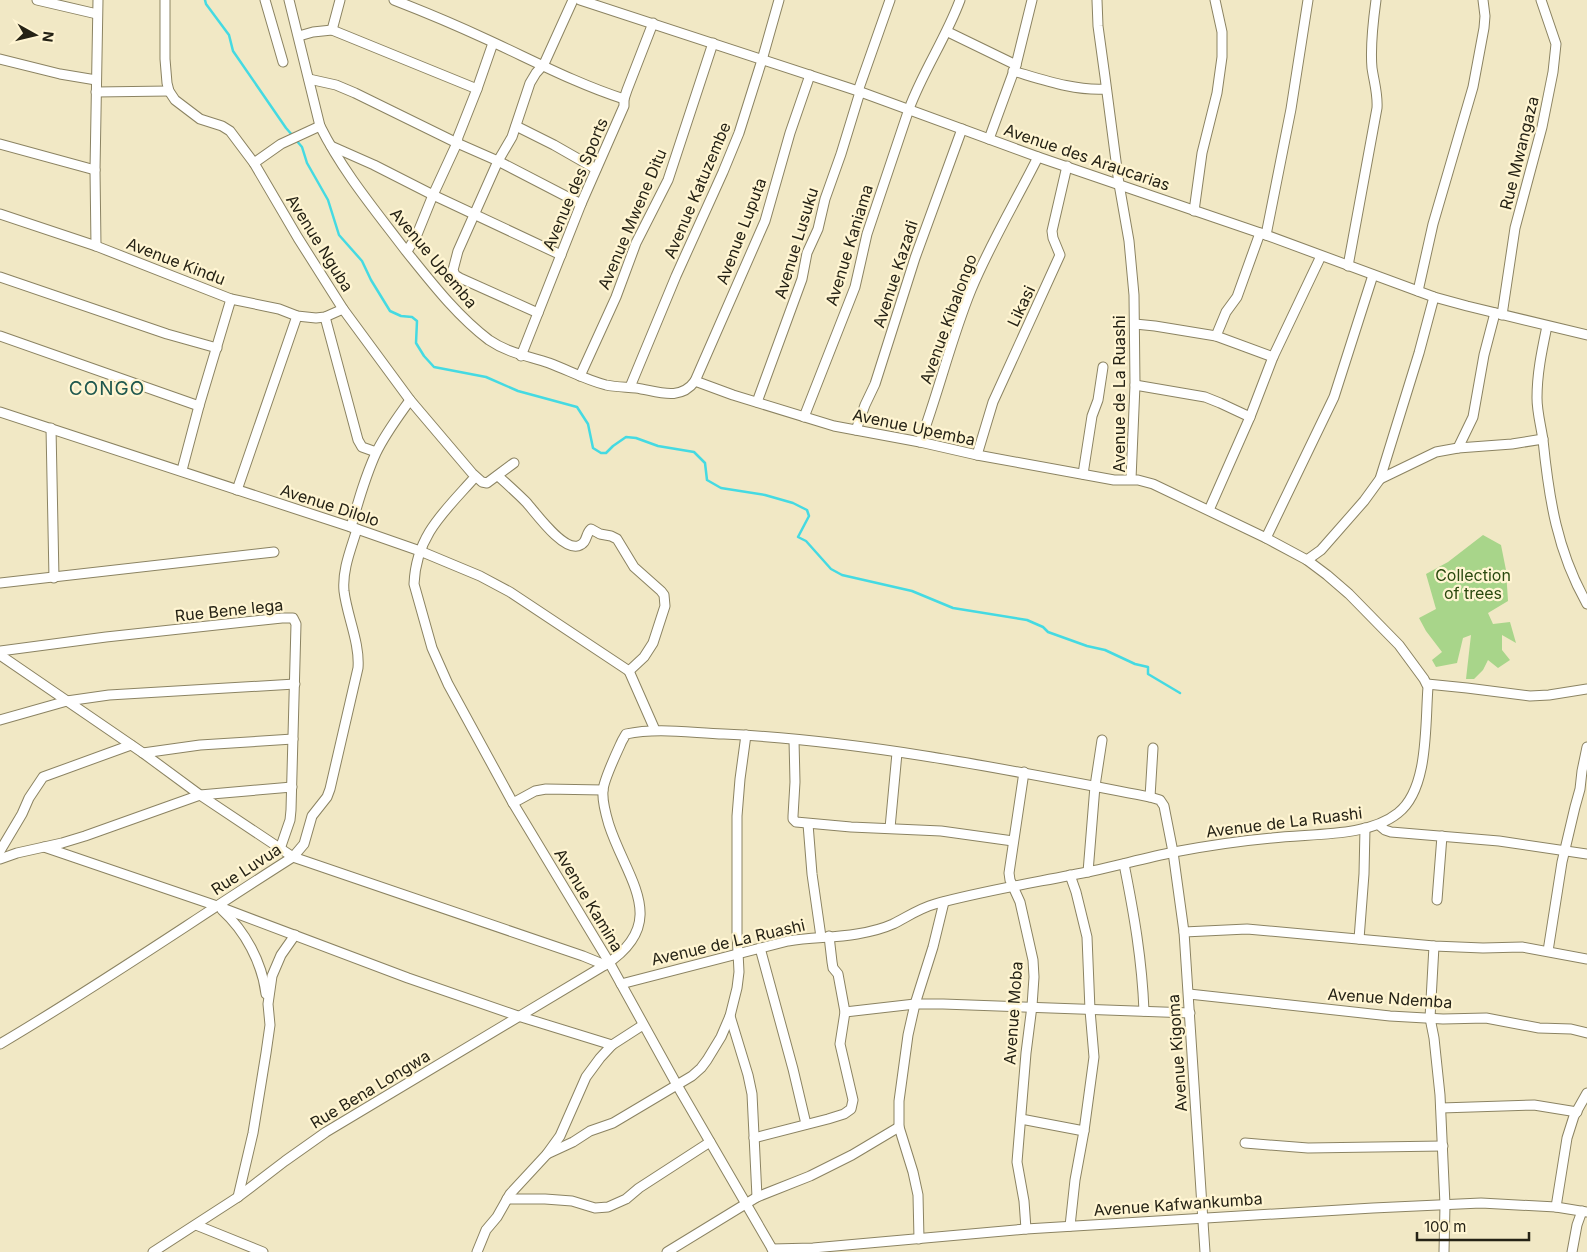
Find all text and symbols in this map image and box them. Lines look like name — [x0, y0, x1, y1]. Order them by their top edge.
north arrow — [10, 10, 60, 60]
text: N — [39, 30, 58, 43]
street label: Rue Mwangaza — [1495, 94, 1543, 212]
street label: Avenue des Sports — [538, 115, 612, 253]
street label: Avenue Katuzembe — [659, 119, 735, 261]
street label: Avenue des Araucarias — [1001, 119, 1173, 195]
street label: Avenue Mwene Ditu — [593, 146, 671, 292]
street label: Avenue Luputa — [711, 175, 771, 287]
street label: Avenue Kaniama — [821, 182, 877, 308]
street label: Avenue Lusuku — [770, 185, 822, 301]
street label: Avenue Nguba — [282, 191, 358, 295]
street label: Avenue Upemba — [386, 204, 482, 312]
street label: Avenue Kazadi — [868, 218, 922, 330]
street label: Avenue Kindu — [124, 233, 228, 289]
street label: Avenue Kibalongo — [915, 251, 981, 387]
street label: Likasi — [1003, 282, 1039, 330]
street label: Avenue de La Ruashi — [1109, 315, 1129, 473]
district label: CONGO — [69, 377, 145, 400]
street label: Avenue Upemba — [851, 404, 977, 450]
street label: Avenue Dilolo — [278, 480, 382, 530]
park label: Collection of trees — [1435, 565, 1511, 603]
street label: Rue Bene lega — [174, 594, 284, 626]
street label: Avenue de La Ruashi — [1205, 802, 1363, 842]
street label: Rue Luvua — [207, 839, 285, 899]
street label: Avenue Kamina — [550, 845, 628, 955]
street label: Avenue de La Ruashi — [649, 915, 807, 969]
street label: Avenue Moba — [999, 961, 1027, 1065]
street label: Avenue Ndemba — [1327, 984, 1453, 1012]
street label: Avenue Kigoma — [1163, 993, 1191, 1113]
street label: Rue Bena Longwa — [306, 1045, 434, 1133]
street label: Avenue Kafwankumba — [1093, 1188, 1263, 1220]
scale bar — [1417, 1210, 1530, 1242]
text: 100 m — [1424, 1217, 1466, 1236]

